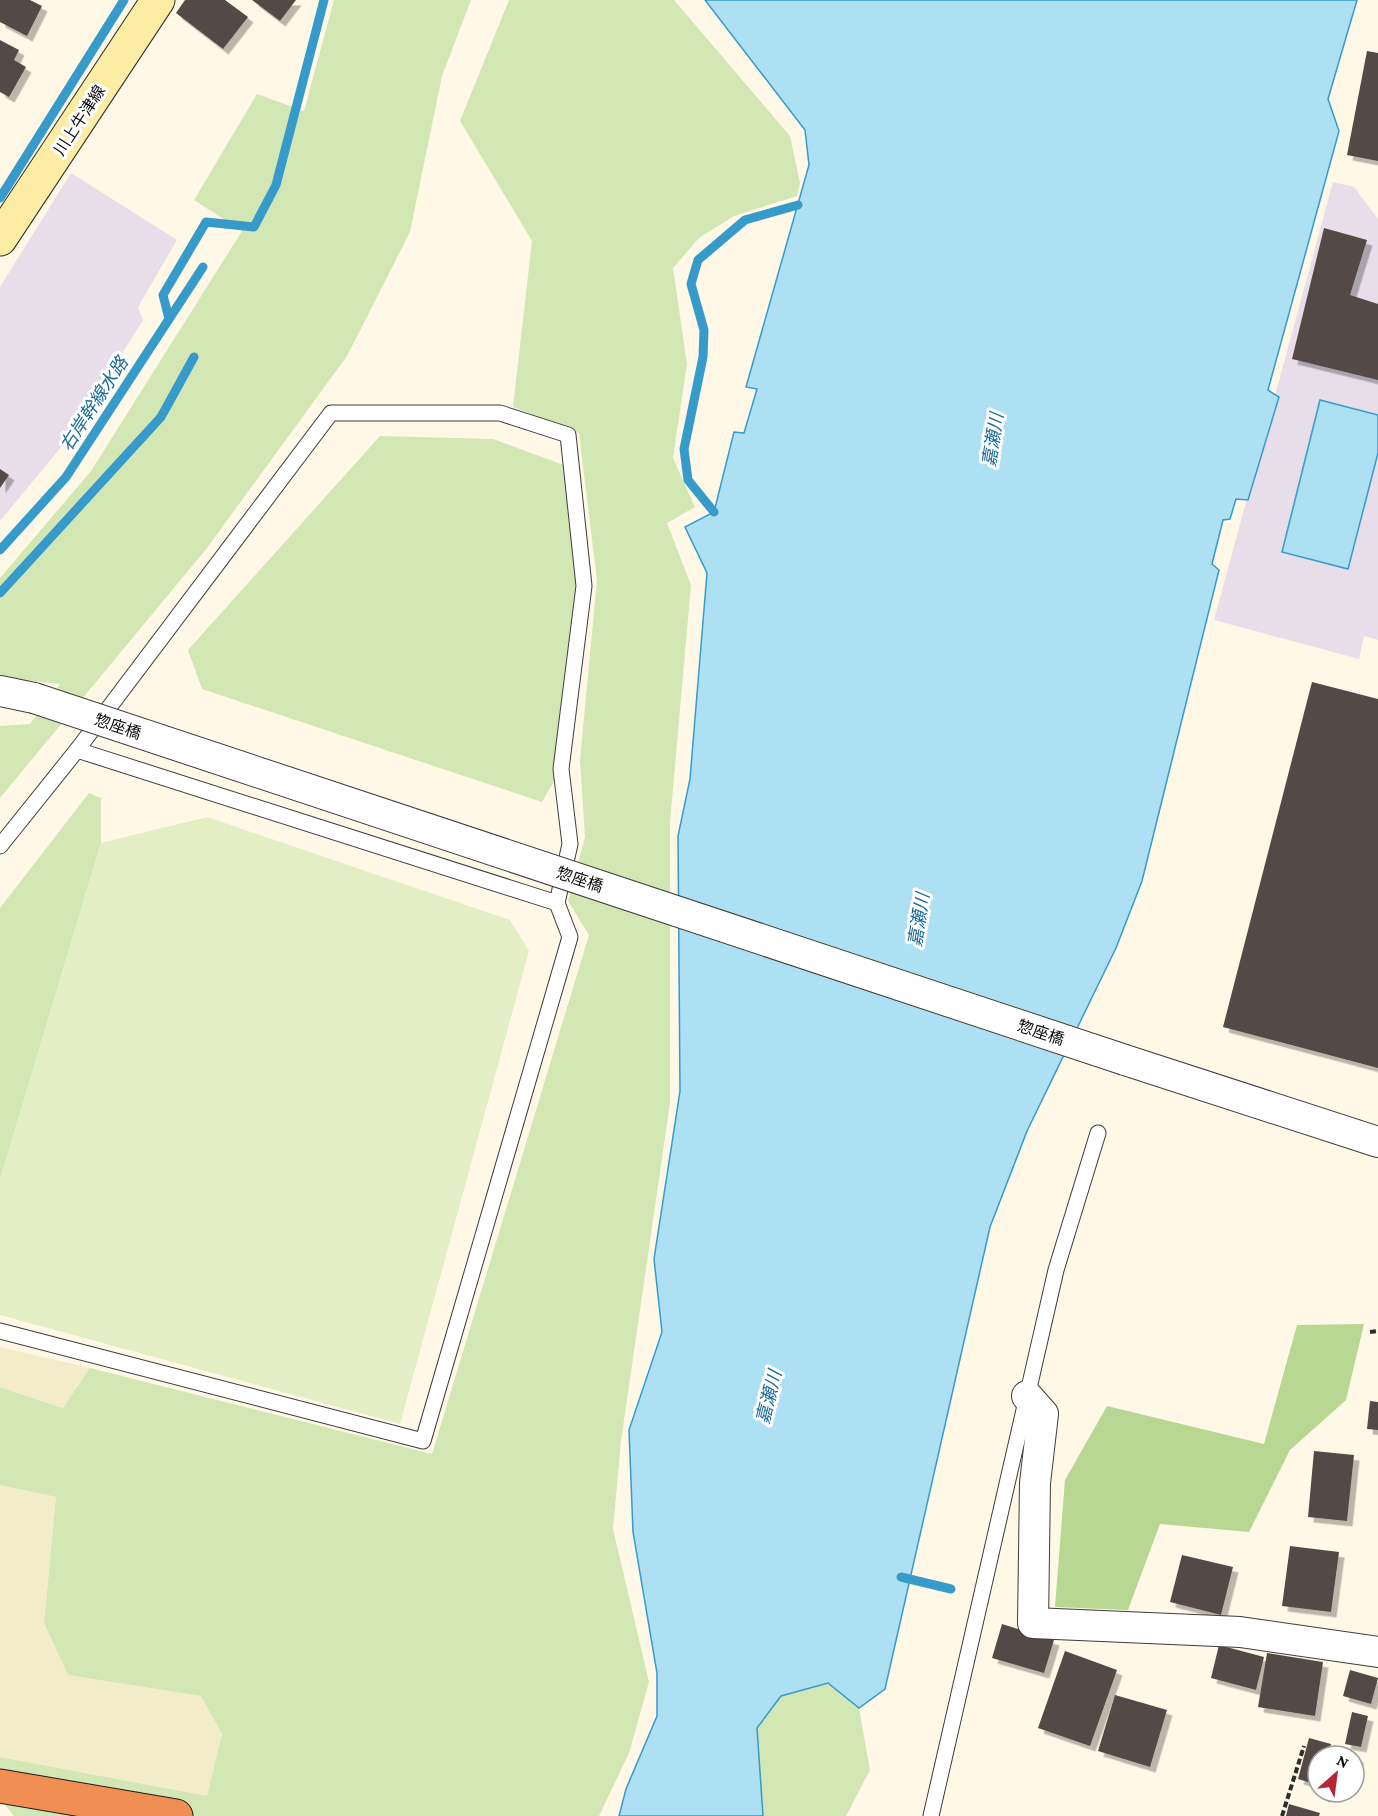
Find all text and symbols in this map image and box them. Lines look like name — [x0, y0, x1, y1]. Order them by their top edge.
street label: 川上牛津線 — [51, 82, 108, 158]
water label: 右岸幹線水路 — [56, 352, 133, 455]
water label: 嘉瀬川 — [979, 410, 1007, 468]
street label: 惣座橋 — [92, 711, 143, 742]
street label: 惣座橋 — [554, 864, 605, 895]
water label: 嘉瀬川 — [905, 890, 933, 948]
street label: 惣座橋 — [1015, 1017, 1066, 1048]
water label: 嘉瀬川 — [753, 1366, 786, 1426]
north arrow — [1306, 1744, 1366, 1804]
text: N — [1334, 1751, 1352, 1771]

